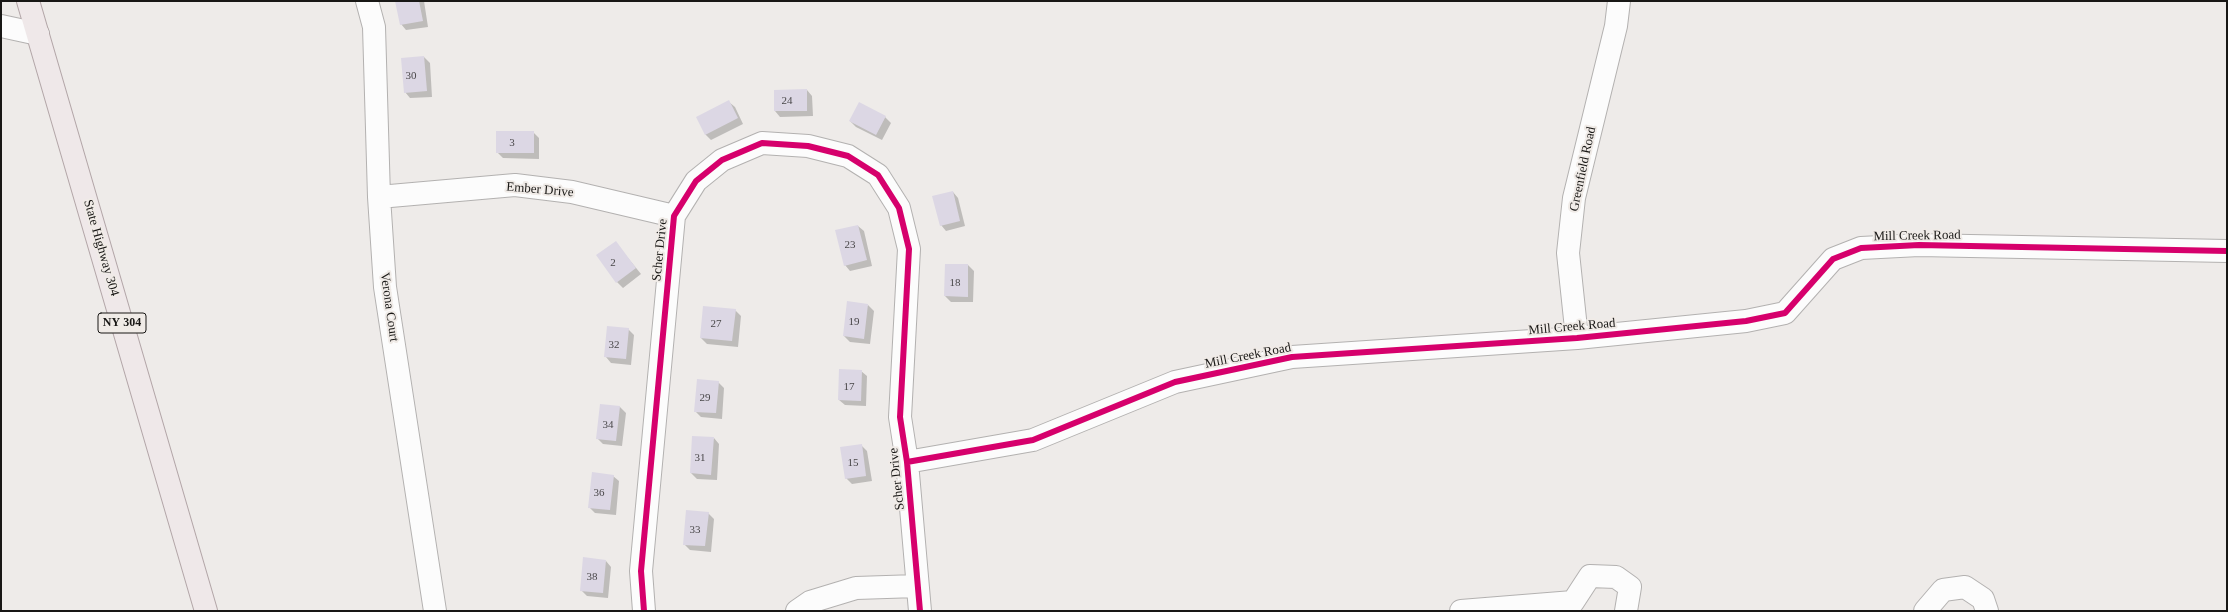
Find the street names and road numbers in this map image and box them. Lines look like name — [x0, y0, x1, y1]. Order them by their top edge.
street label: Greenfield Road — [1566, 125, 1600, 213]
street label: Ember Drive — [506, 179, 574, 201]
street label: State Highway 304 — [80, 198, 122, 298]
street label: Scher Drive — [649, 218, 671, 282]
street label: Mill Creek Road — [1873, 227, 1961, 245]
street label: Verona Court — [376, 271, 402, 343]
road number: NY 304 — [98, 313, 146, 333]
street label: Mill Creek Road — [1528, 315, 1616, 339]
street label: Mill Creek Road — [1204, 340, 1292, 372]
street label: Scher Drive — [886, 447, 908, 511]

